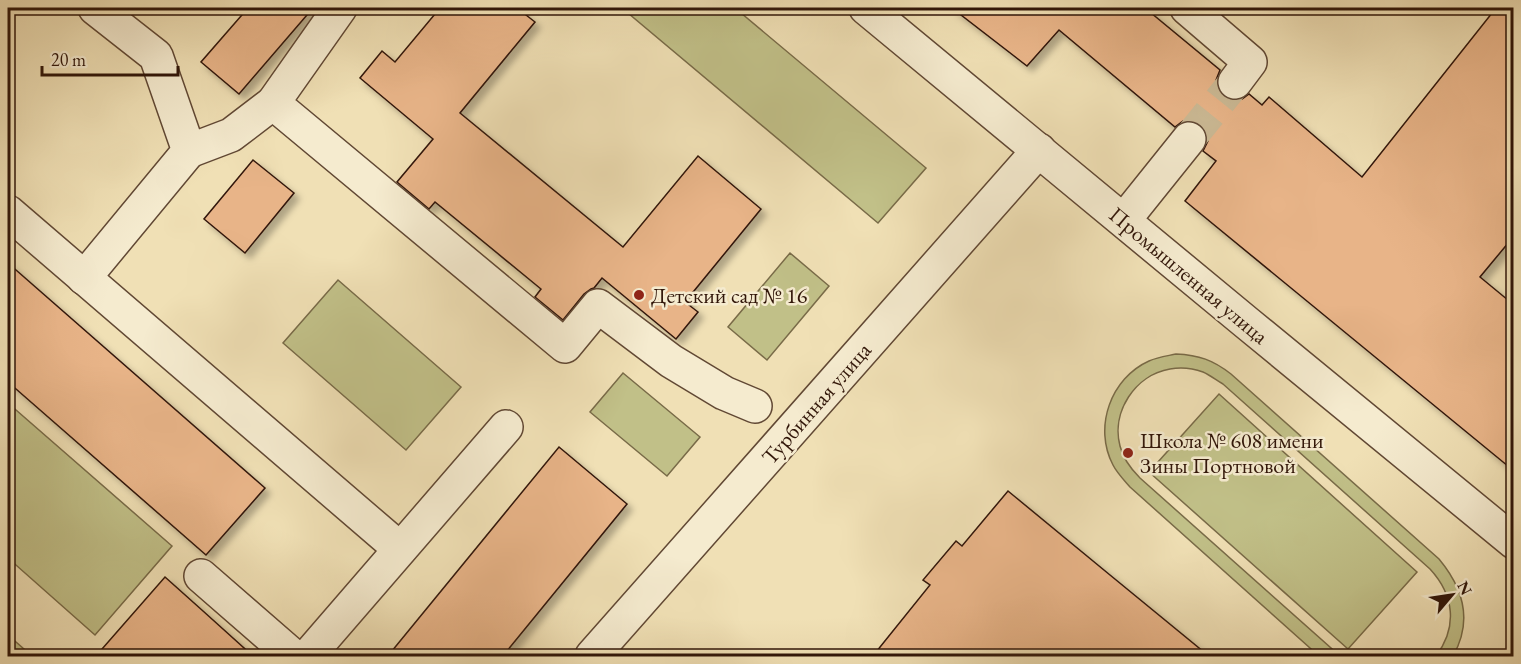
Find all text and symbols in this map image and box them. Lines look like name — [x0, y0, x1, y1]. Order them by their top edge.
scale bar — [42, 39, 178, 77]
text: 20 m — [51, 48, 86, 71]
street label: Промышленная улица — [1103, 200, 1274, 351]
place label: Детский сад № 16 — [651, 281, 808, 310]
marker: Детский сад № 16 — [632, 288, 646, 302]
street label: Турбинная улица — [755, 336, 878, 471]
place label: Школа № 608 имени Зины Портновой — [1140, 426, 1324, 480]
marker: Школа № 608 имени Зины Портновой — [1121, 446, 1135, 460]
north arrow — [1422, 565, 1482, 625]
text: N — [1452, 577, 1477, 599]

